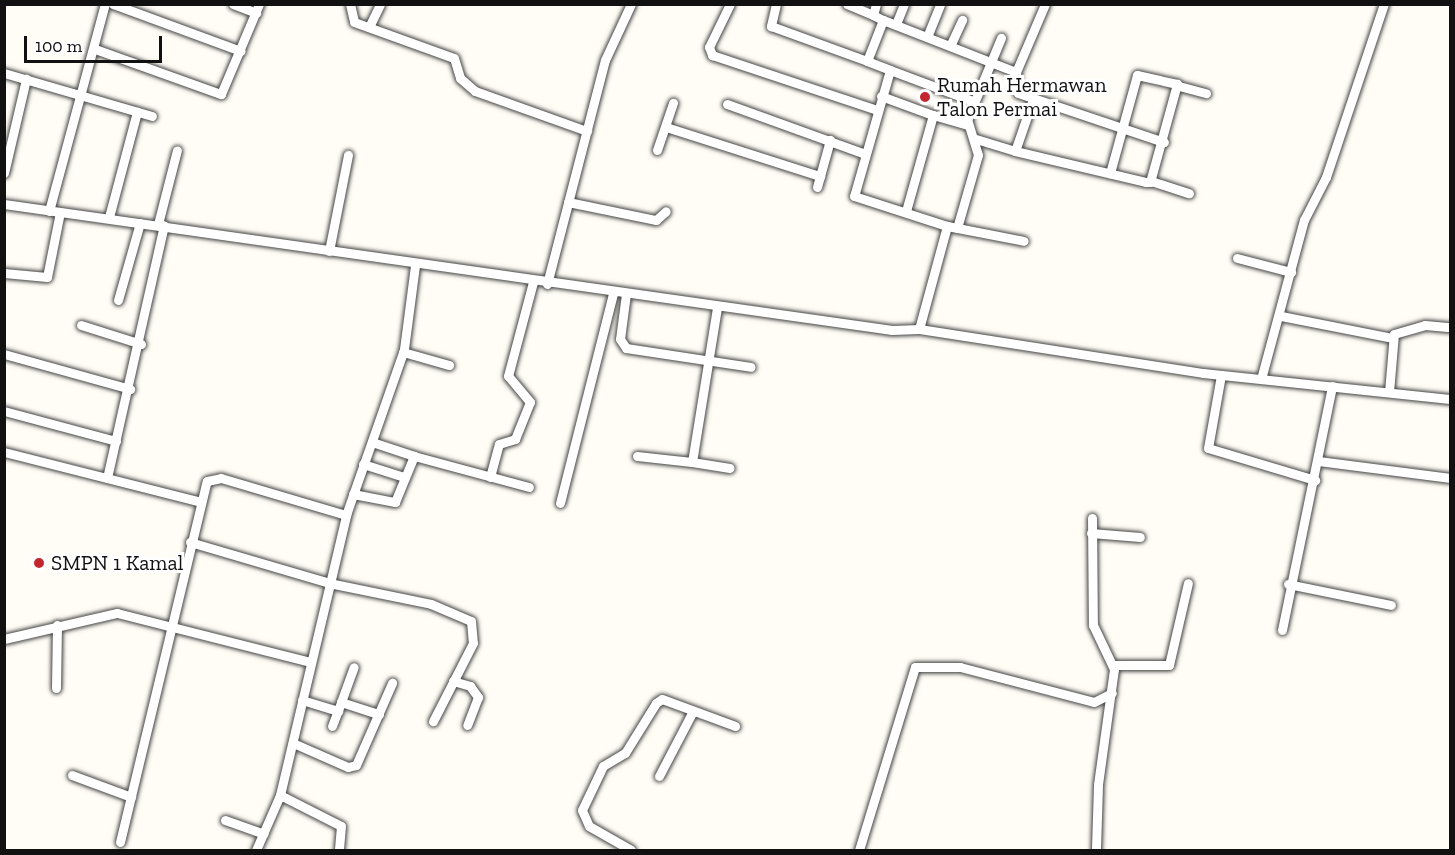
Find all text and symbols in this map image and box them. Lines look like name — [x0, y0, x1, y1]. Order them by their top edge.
scale bar — [27, 24, 165, 62]
text: 100 m — [35, 35, 82, 57]
place label: Rumah Hermawan Talon Permai — [937, 72, 1107, 122]
marker: Rumah Hermawan Talon Permai — [918, 90, 932, 104]
place label: SMPN 1 Kamal — [51, 550, 183, 576]
marker: SMPN 1 Kamal — [32, 556, 46, 570]

